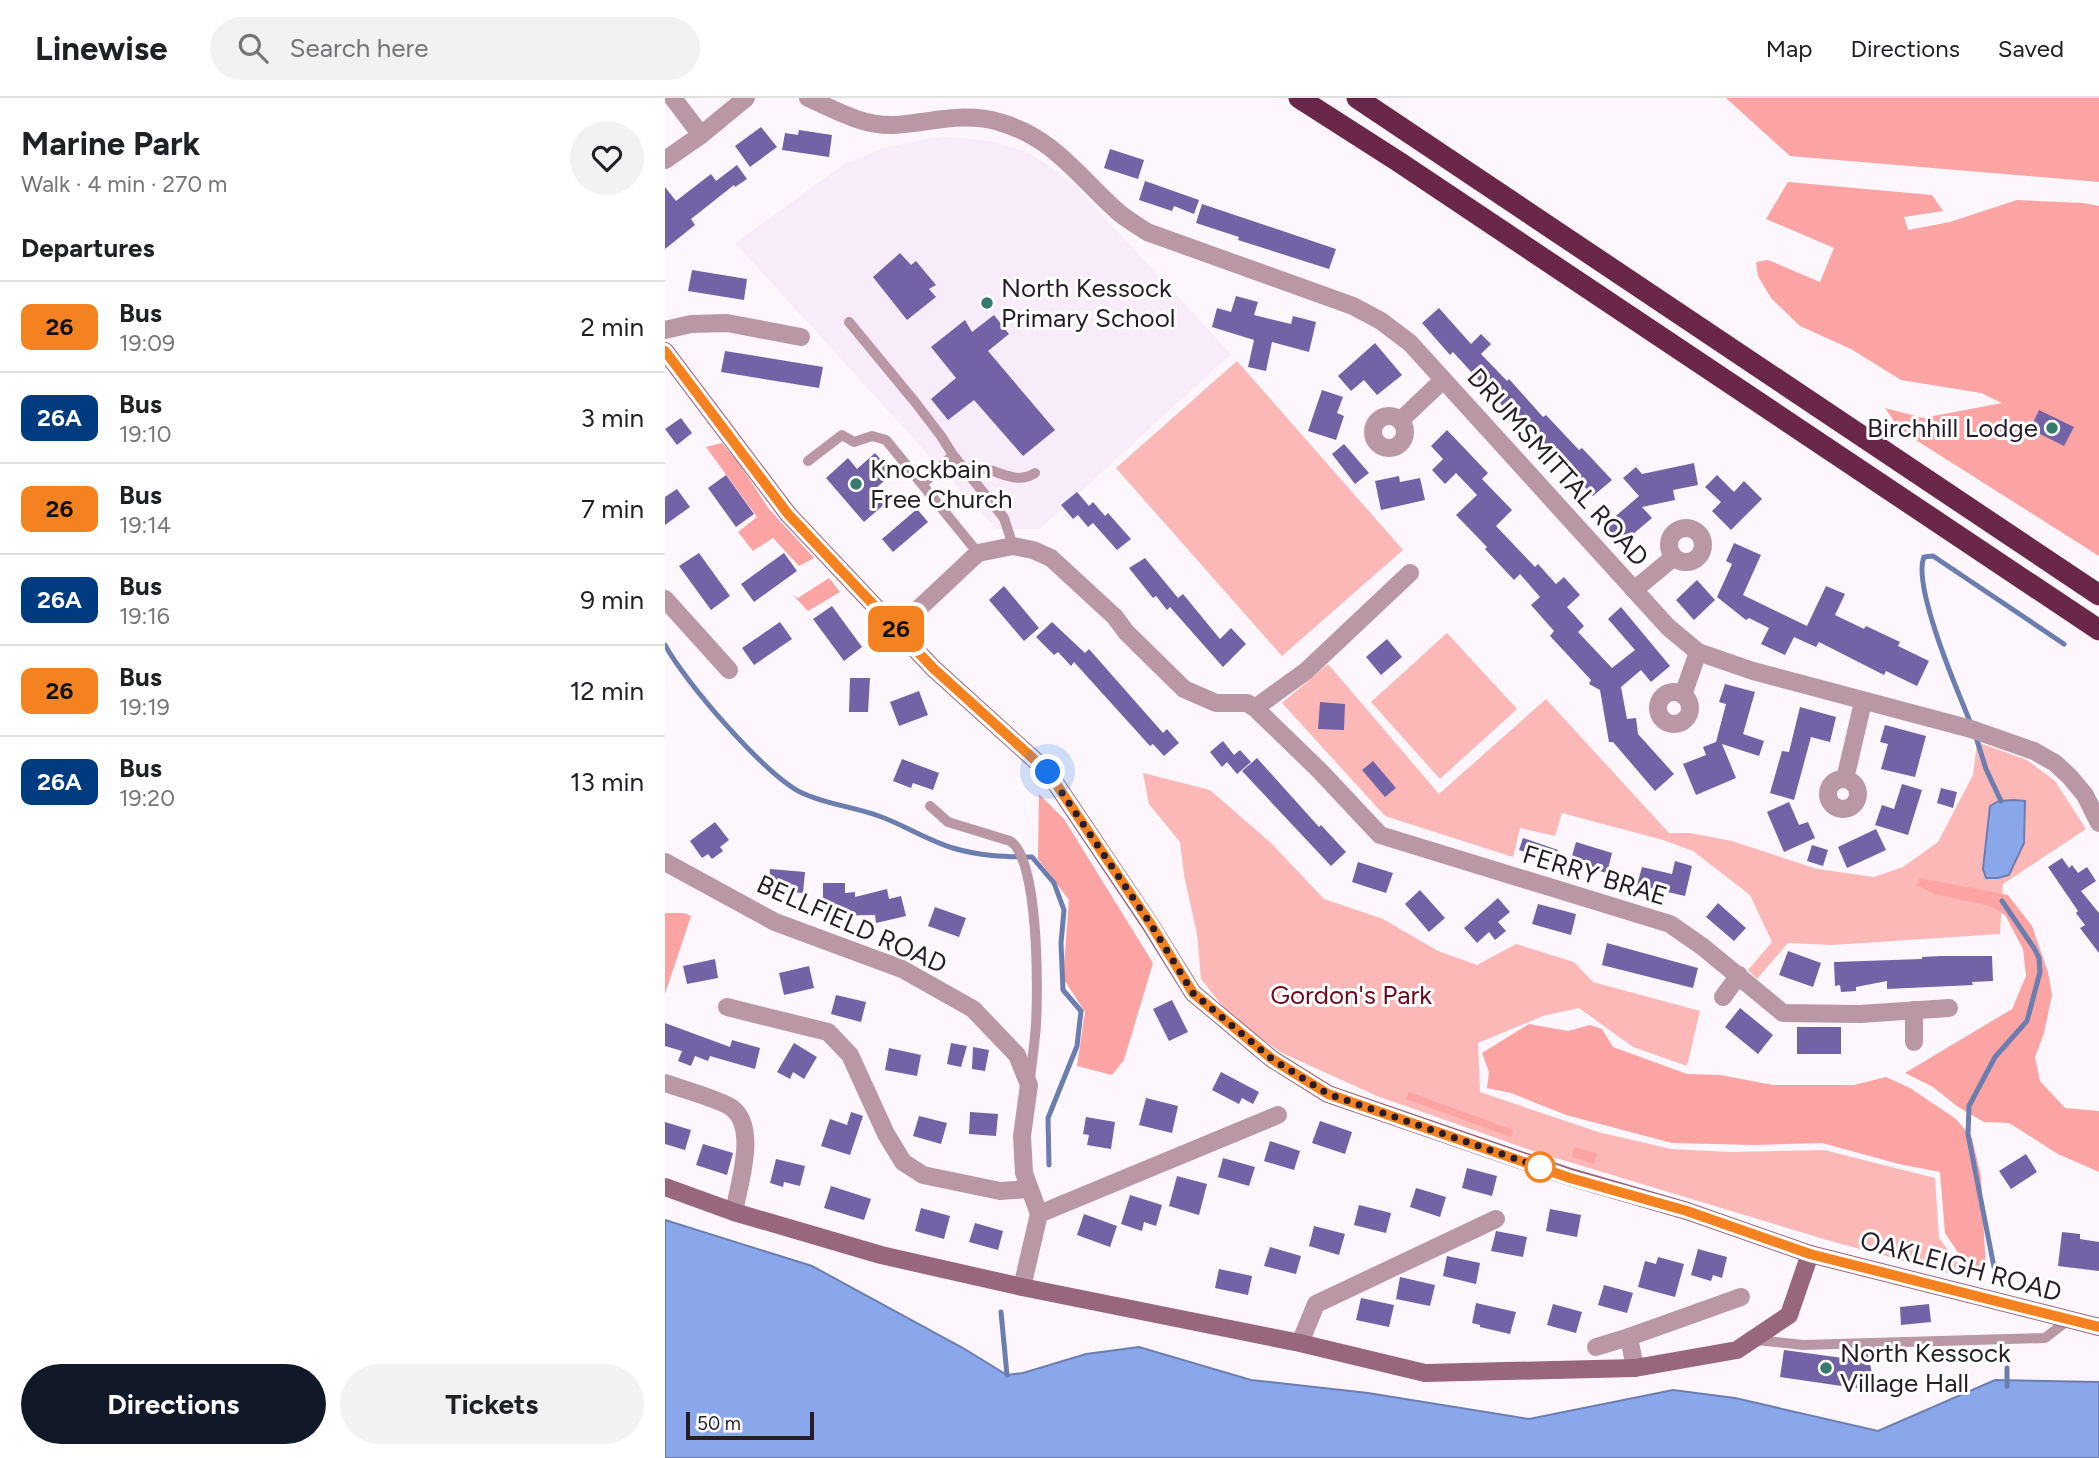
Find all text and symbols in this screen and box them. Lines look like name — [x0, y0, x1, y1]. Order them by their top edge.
search box — [210, 17, 700, 80]
text: Linewise — [35, 29, 168, 68]
icon: search — [234, 29, 272, 67]
text: Search here — [290, 32, 428, 64]
text: Map — [1766, 34, 1812, 63]
text: Directions — [1850, 34, 1960, 63]
text: Saved — [1998, 34, 2064, 63]
button: heart — [570, 121, 644, 195]
text: Marine Park — [21, 124, 200, 163]
text: Walk · 4 min · 270 m — [21, 170, 227, 198]
text: Departures — [21, 232, 155, 264]
place label: North Kessock Primary School — [1001, 272, 1175, 334]
marker: North Kessock Primary School — [979, 295, 995, 311]
text: Bus — [119, 297, 162, 329]
text: 2 min — [580, 311, 644, 343]
text: 26 — [46, 312, 73, 341]
text: 19:09 — [119, 329, 175, 357]
street label: DRUMSMITTAL ROAD — [1460, 361, 1656, 573]
text: Bus — [119, 388, 162, 420]
text: 3 min — [581, 402, 644, 434]
text: 26A — [37, 403, 82, 432]
place label: Birchhill Lodge — [1867, 412, 2038, 444]
text: 19:10 — [119, 420, 172, 448]
marker: Birchhill Lodge — [2044, 420, 2060, 436]
place label: Knockbain Free Church — [870, 453, 1013, 515]
marker: Knockbain Free Church — [848, 476, 864, 492]
text: Bus — [119, 479, 162, 511]
text: 7 min — [581, 493, 644, 525]
text: 26 — [46, 494, 73, 523]
text: 19:14 — [119, 511, 171, 539]
text: Bus — [119, 570, 162, 602]
text: 9 min — [580, 584, 644, 616]
text: 26A — [37, 585, 82, 614]
text: 19:16 — [119, 602, 170, 630]
line badge: 26 — [865, 606, 927, 652]
text: 26 — [882, 614, 910, 643]
text: Bus — [119, 661, 162, 693]
text: 12 min — [570, 675, 644, 707]
text: 26 — [46, 676, 73, 705]
text: 19:19 — [119, 693, 170, 721]
text: Bus — [119, 752, 162, 784]
your location — [1030, 754, 1065, 789]
text: 13 min — [570, 766, 644, 798]
text: 26A — [37, 767, 82, 796]
text: 19:20 — [119, 784, 175, 812]
street label: FERRY BRAE — [1519, 838, 1671, 912]
street label: BELLFIELD ROAD — [752, 868, 952, 980]
park label: Gordon's Park — [1270, 979, 1432, 1011]
unlabelled marker — [1525, 1152, 1555, 1182]
street label: OAKLEIGH ROAD — [1857, 1224, 2065, 1308]
place label: North Kessock Village Hall — [1840, 1337, 2011, 1399]
marker: North Kessock Village Hall — [1818, 1360, 1834, 1376]
button: Directions — [21, 1364, 326, 1444]
button: Tickets — [340, 1364, 644, 1444]
scale bar — [686, 1409, 814, 1441]
text: 50 m — [697, 1412, 741, 1435]

